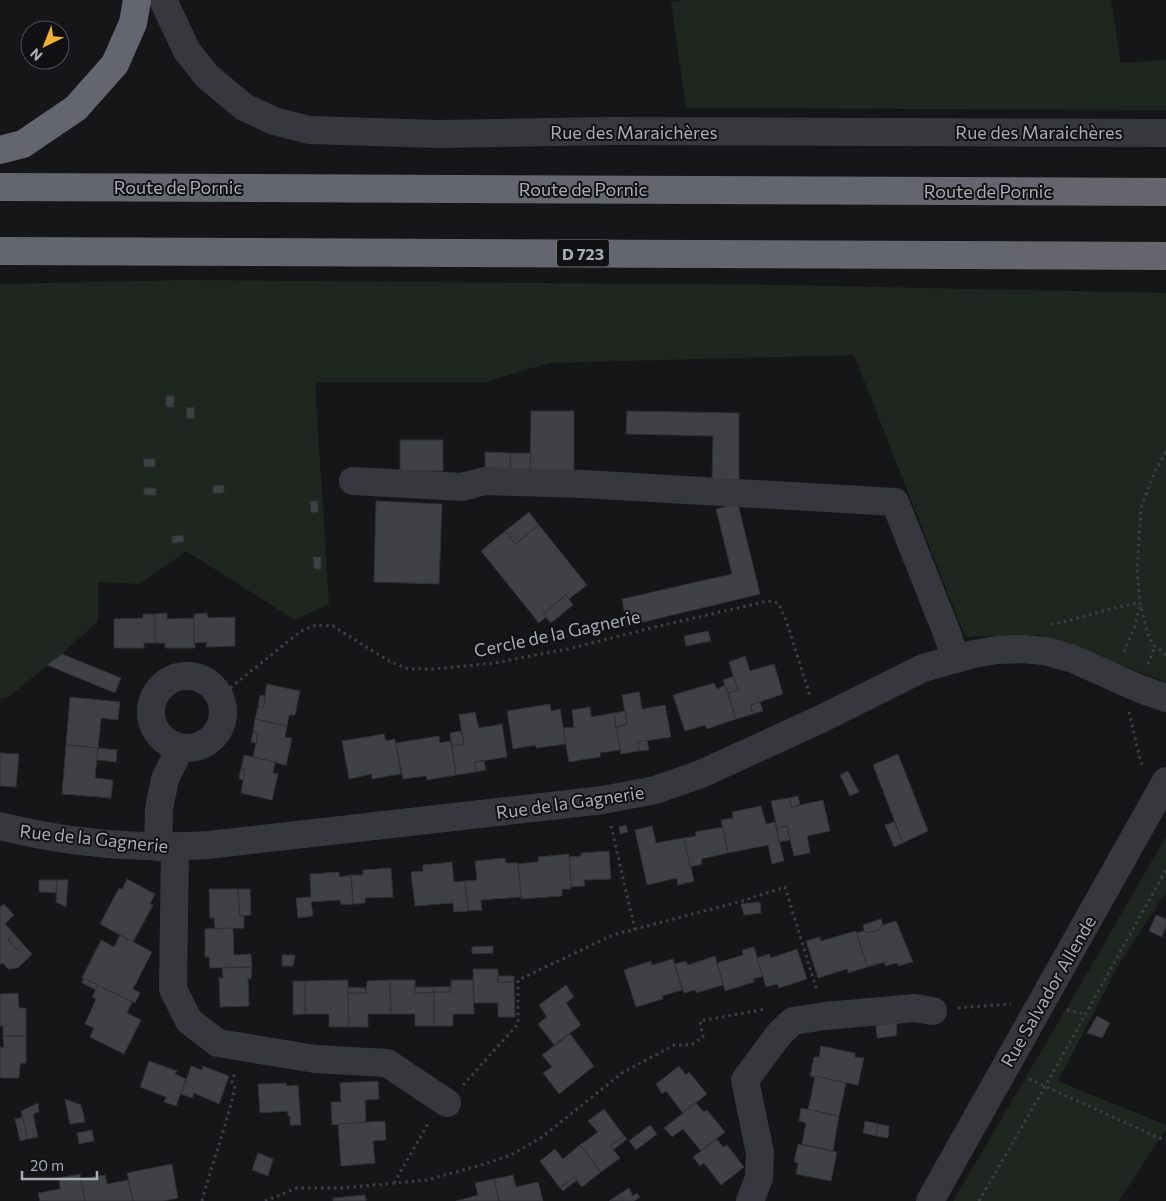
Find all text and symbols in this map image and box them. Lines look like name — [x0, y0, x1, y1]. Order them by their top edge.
north arrow — [20, 20, 70, 70]
text: N — [26, 45, 45, 65]
street label: Rue des Maraichères — [550, 121, 718, 143]
street label: Rue des Maraichères — [955, 121, 1123, 143]
street label: Route de Pornic — [114, 176, 242, 198]
street label: Route de Pornic — [519, 178, 647, 200]
street label: Route de Pornic — [924, 180, 1052, 202]
road number: D 723 — [557, 240, 609, 266]
street label: Cercle de la Gagnerie — [472, 605, 642, 661]
street label: Rue de la Gagnerie — [495, 781, 645, 823]
street label: Rue de la Gagnerie — [19, 819, 169, 857]
street label: Rue Salvador Allende — [996, 911, 1100, 1071]
scale bar — [22, 1148, 98, 1180]
text: 20 m — [30, 1156, 64, 1174]

